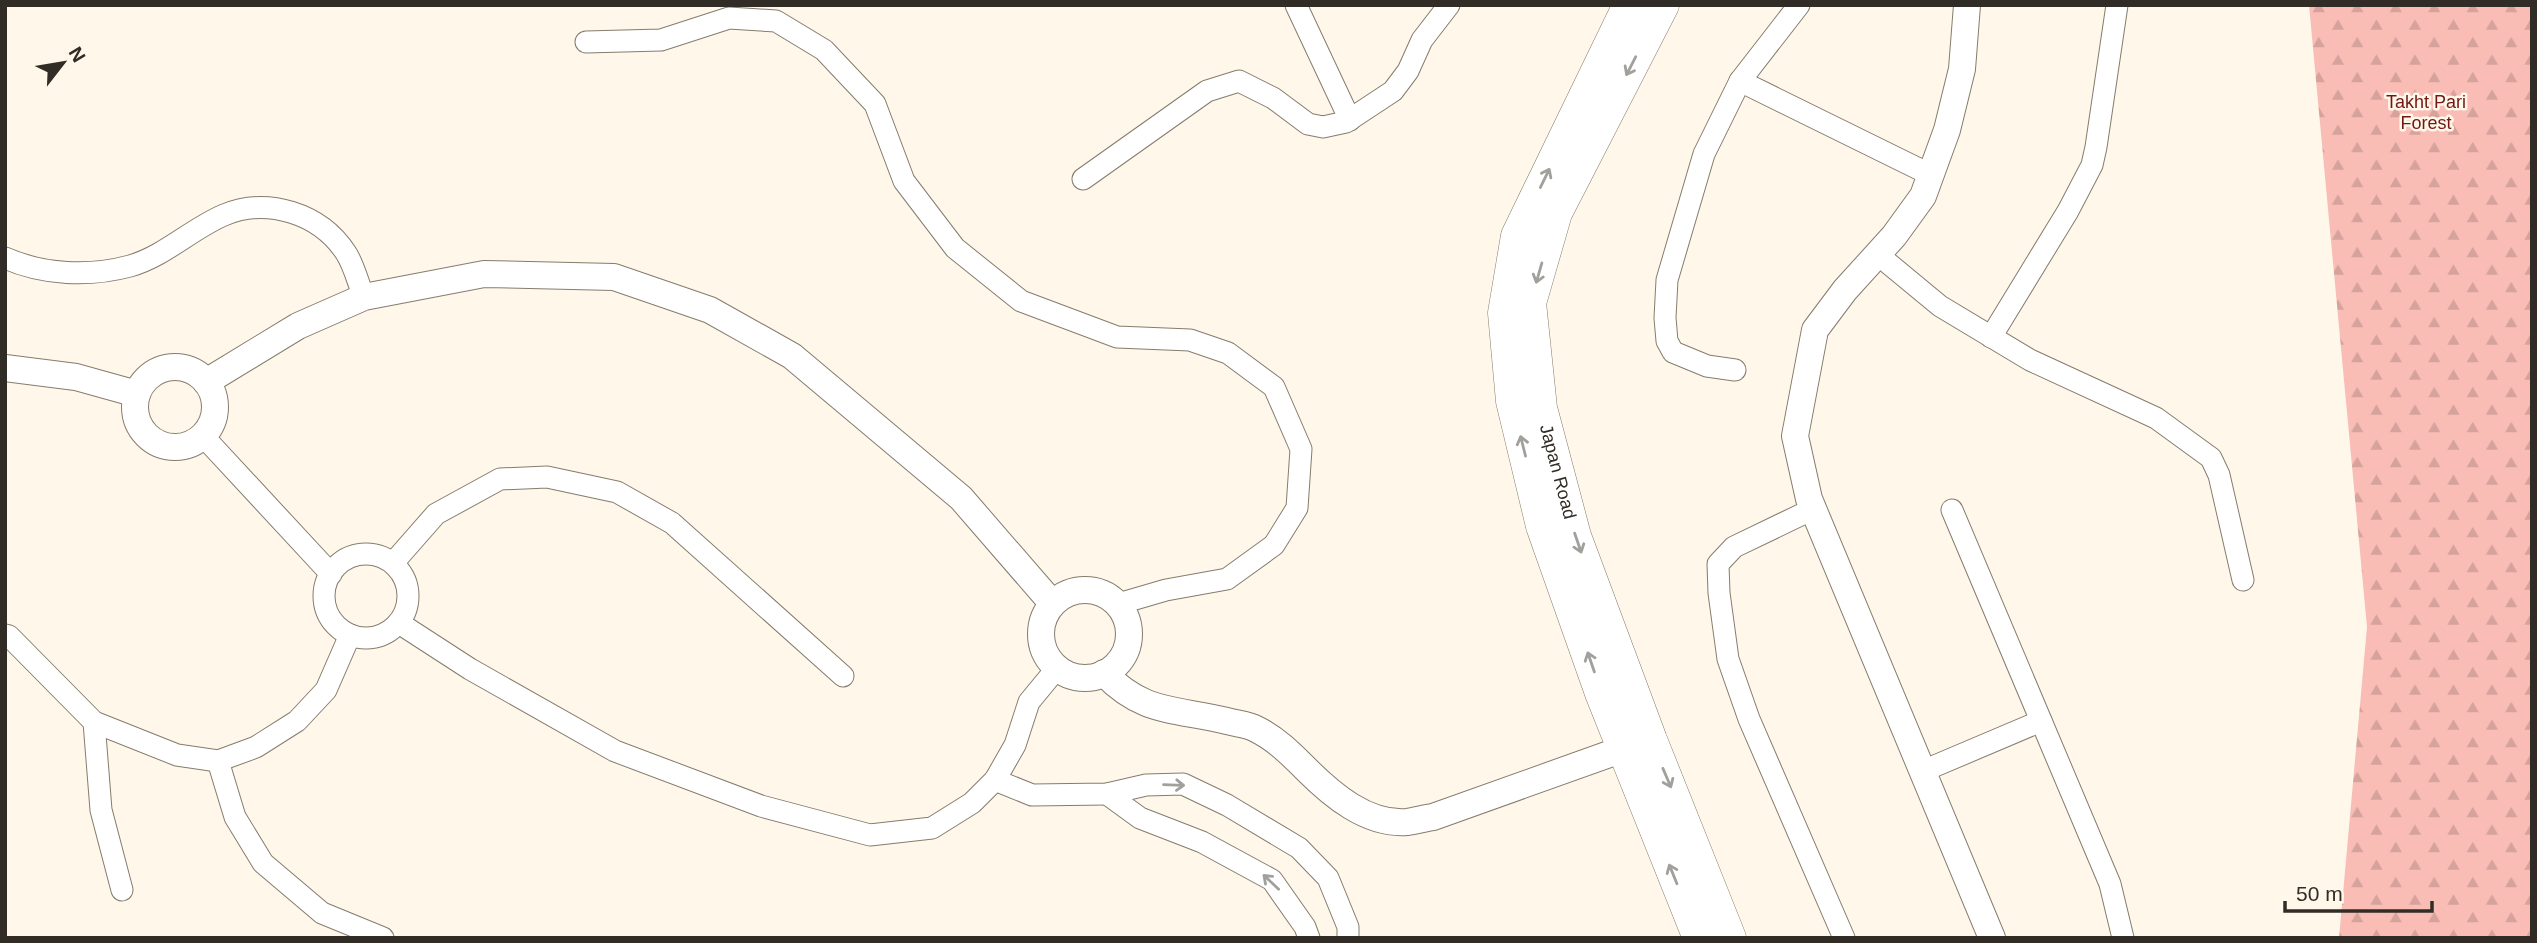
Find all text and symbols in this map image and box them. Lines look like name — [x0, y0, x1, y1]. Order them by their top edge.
north arrow — [28, 28, 98, 98]
text: N — [65, 43, 90, 66]
one-way arrow — [1624, 55, 1638, 76]
park label: Takht Pari Forest — [2386, 92, 2466, 133]
one-way arrow — [1539, 168, 1552, 189]
one-way arrow — [1532, 261, 1545, 284]
street label: Japan Road — [1536, 422, 1580, 521]
one-way arrow — [1516, 435, 1529, 457]
one-way arrow — [1573, 531, 1585, 553]
one-way arrow — [1583, 652, 1596, 674]
one-way arrow — [1661, 767, 1674, 789]
one-way arrow — [1162, 779, 1185, 792]
one-way arrow — [1666, 864, 1679, 886]
scale bar — [2285, 870, 2432, 914]
one-way arrow — [1262, 874, 1280, 891]
text: 50 m — [2296, 882, 2343, 905]

